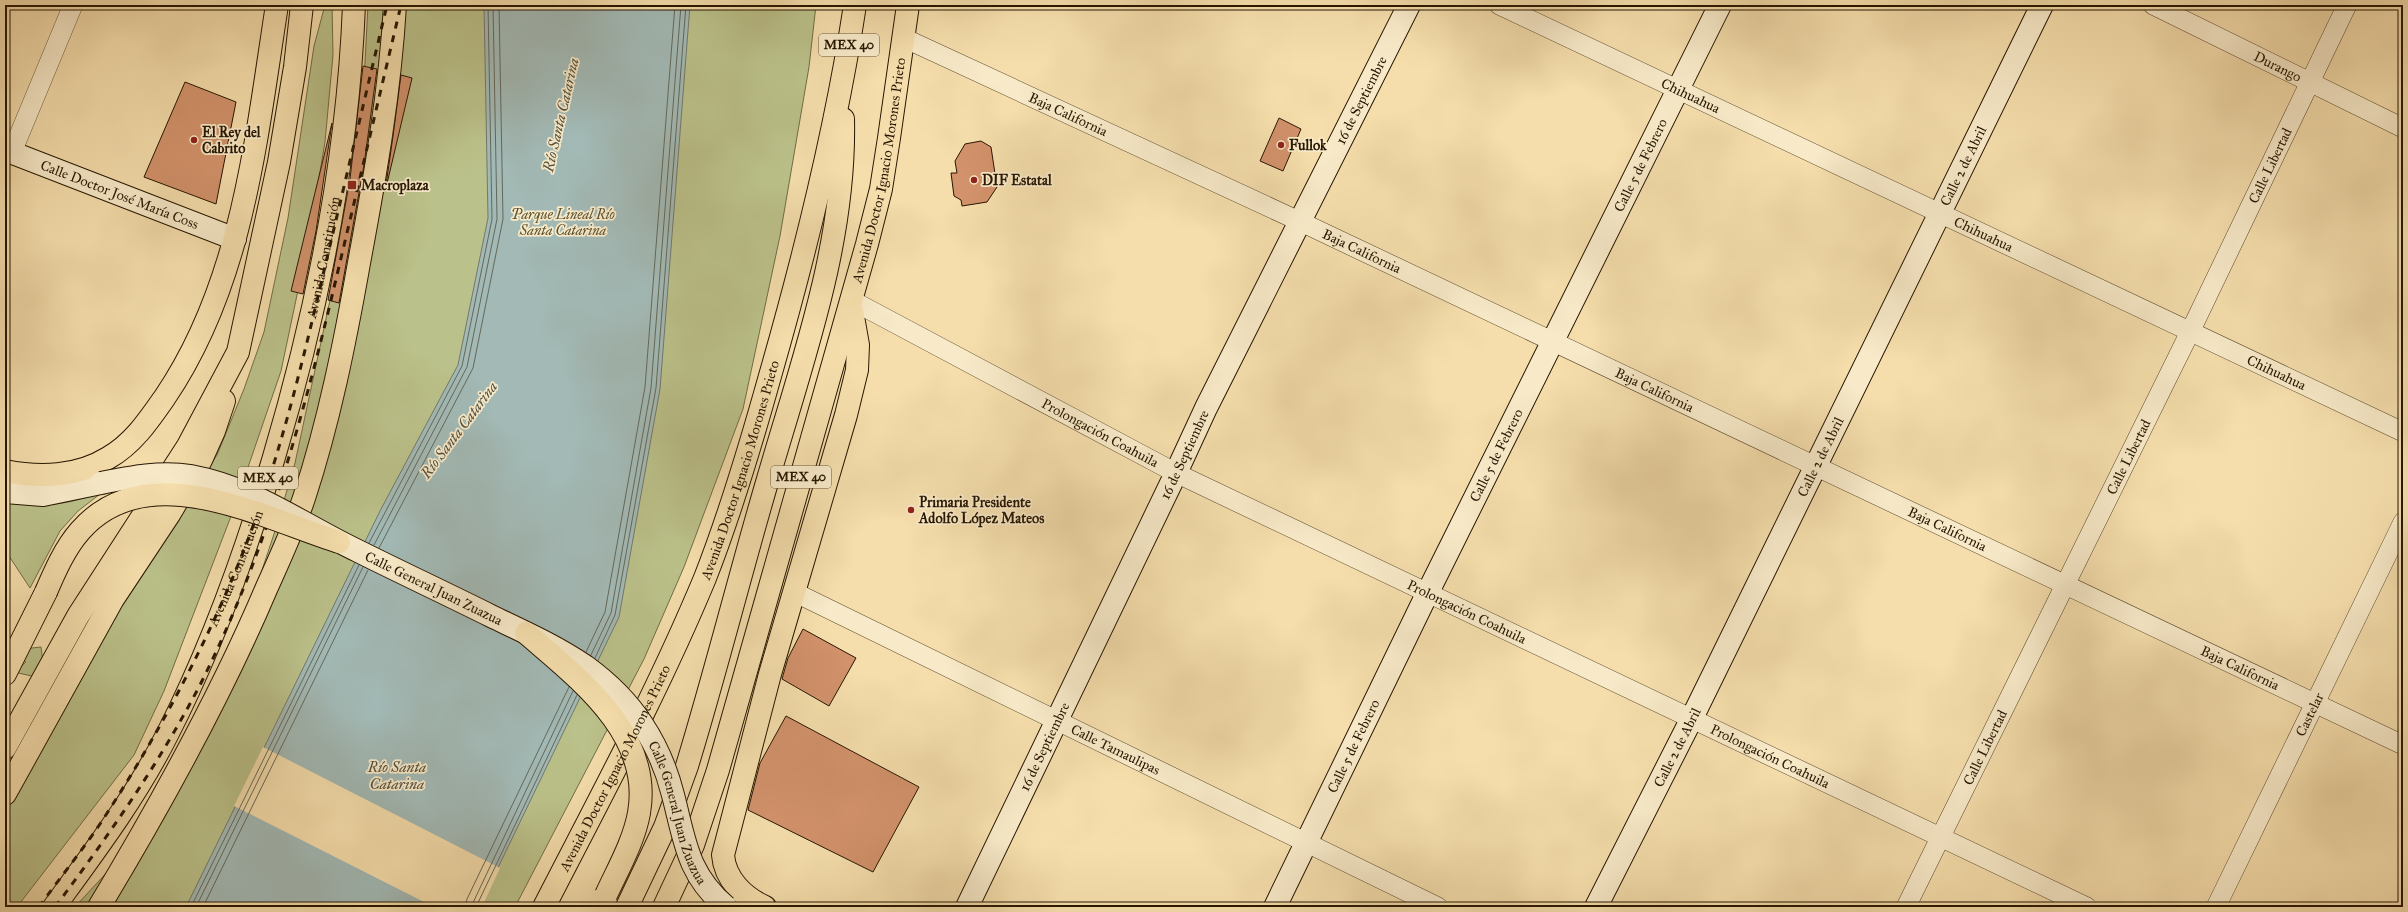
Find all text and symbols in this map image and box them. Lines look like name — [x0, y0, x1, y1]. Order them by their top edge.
road number: MEX 40 — [819, 34, 879, 56]
street label: Durango — [2251, 47, 2304, 85]
street label: 16 de Septiembre — [1332, 53, 1390, 147]
water label: Río Santa Catarina — [539, 56, 583, 175]
street label: Avenida Doctor Ignacio Morones Prieto — [848, 57, 909, 286]
street label: Chihuahua — [1658, 74, 1723, 117]
street label: Baja California — [1026, 89, 1110, 140]
street label: Calle 5 de Febrero — [1610, 116, 1671, 215]
street label: Calle 2 de Abril — [1936, 123, 1990, 209]
place label: El Rey del Cabrito — [202, 124, 262, 157]
street label: Calle Libertad — [2245, 125, 2295, 206]
marker: El Rey del Cabrito — [189, 135, 199, 145]
place label: Fullok — [1289, 137, 1327, 154]
marker: Fullok — [1276, 140, 1286, 150]
street label: Calle Doctor José María Coss — [38, 156, 201, 233]
place label: DIF Estatal — [982, 172, 1053, 189]
marker: DIF Estatal — [969, 175, 979, 185]
place label: Macroplaza — [361, 177, 430, 195]
marker: Macroplaza — [346, 179, 358, 191]
street label: Avenida Constitución — [302, 195, 343, 321]
park label: Parque Lineal Río Santa Catarina — [511, 206, 615, 239]
street label: Chihuahua — [1951, 213, 2016, 255]
street label: Baja California — [1320, 225, 1404, 277]
street label: Chihuahua — [2244, 351, 2309, 394]
street label: Avenida Doctor Ignacio Morones Prieto — [696, 358, 783, 583]
street label: Baja California — [1613, 364, 1697, 416]
water label: Río Santa Catarina — [416, 378, 501, 483]
street label: Prolongación Coahuila — [1039, 395, 1162, 471]
street label: Calle 5 de Febrero — [1466, 406, 1526, 505]
street label: 16 de Septiembre — [1156, 407, 1213, 502]
street label: Calle 2 de Abril — [1793, 414, 1847, 499]
street label: Calle Libertad — [2103, 416, 2154, 497]
road number: MEX 40 — [771, 466, 831, 488]
road number: MEX 40 — [238, 467, 298, 489]
place label: Primaria Presidente Adolfo López Mateos — [918, 494, 1044, 528]
street label: Baja California — [1905, 503, 1989, 555]
marker: Primaria Presidente Adolfo López Mateos — [906, 505, 916, 515]
street label: Avenida Constitución — [203, 508, 267, 630]
street label: Calle General Juan Zuazua — [362, 547, 505, 629]
street label: Prolongación Coahuila — [1404, 576, 1529, 647]
street label: Baja California — [2198, 642, 2282, 694]
street label: Avenida Doctor Ignacio Morones Prieto — [555, 662, 674, 875]
street label: Castelar — [2292, 689, 2328, 739]
street label: Calle 5 de Febrero — [1323, 696, 1383, 796]
street label: 16 de Septiembre — [1016, 699, 1073, 794]
street label: Calle 2 de Abril — [1650, 705, 1704, 790]
street label: Calle Libertad — [1959, 707, 2011, 788]
street label: Calle Tamaulipas — [1068, 720, 1163, 778]
street label: Prolongación Coahuila — [1708, 720, 1833, 792]
street label: Calle General Juan Zuazua — [645, 738, 711, 888]
water label: Río Santa Catarina — [367, 758, 426, 793]

